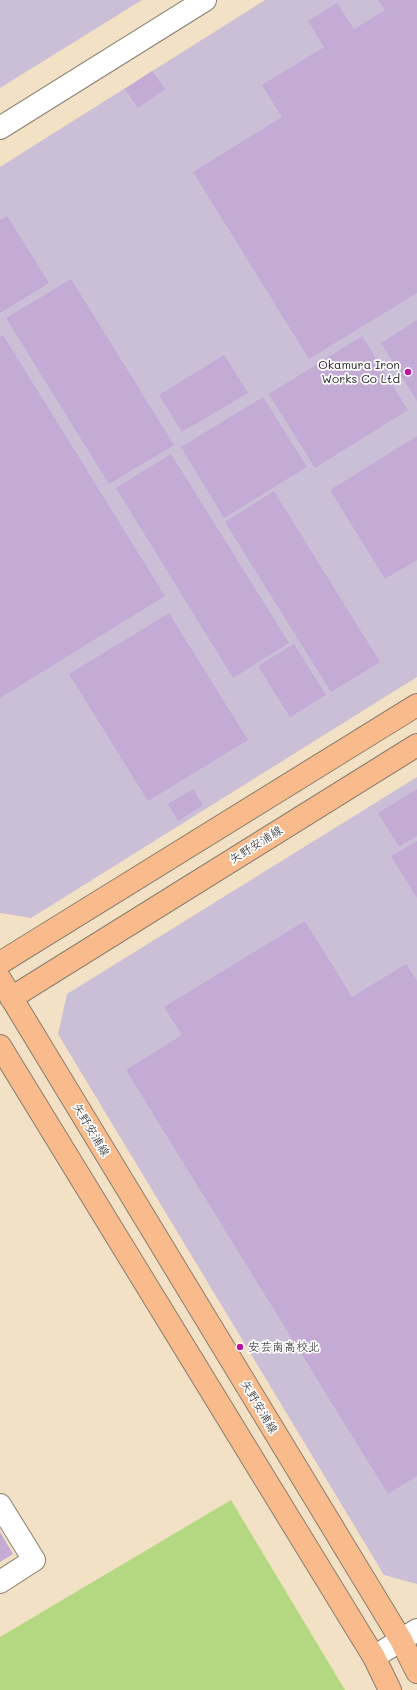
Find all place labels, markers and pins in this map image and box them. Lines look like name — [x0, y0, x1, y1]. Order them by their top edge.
place label: Okamura Iron Works Co Ltd — [318, 358, 400, 386]
marker: Okamura Iron Works Co Ltd — [403, 367, 413, 377]
place label: 安芸南高校北 — [248, 1340, 320, 1354]
marker: 安芸南高校北 — [235, 1342, 245, 1352]

